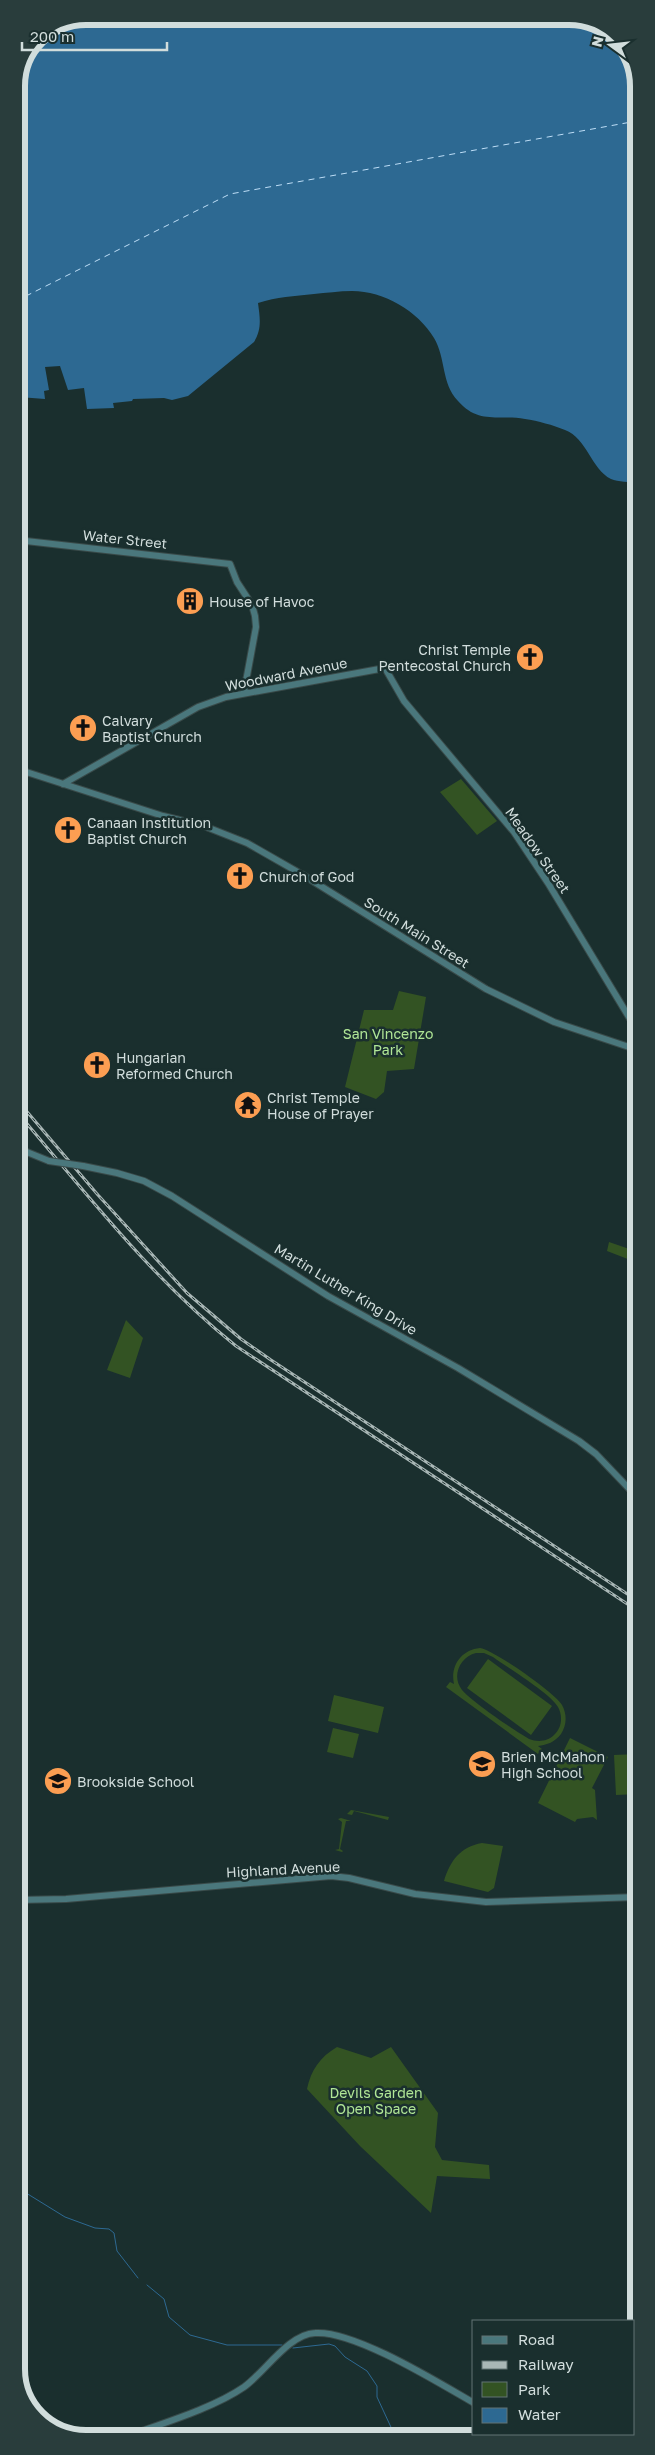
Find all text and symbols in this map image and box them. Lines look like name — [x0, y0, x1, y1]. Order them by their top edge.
scale bar — [22, 20, 168, 52]
north arrow — [585, 20, 635, 70]
text: 200 m — [30, 27, 74, 45]
text: N — [587, 34, 607, 49]
street label: Water Street — [82, 526, 168, 552]
building icon: House of Havoc — [175, 586, 205, 616]
place label: House of Havoc — [209, 593, 315, 610]
place label: Christ Temple Pentecostal Church — [379, 641, 511, 674]
church icon: Christ Temple Pentecostal Church — [515, 642, 545, 672]
street label: Woodward Avenue — [223, 654, 349, 694]
place label: Calvary Baptist Church — [102, 712, 202, 745]
church icon: Calvary Baptist Church — [68, 713, 98, 743]
street label: Meadow Street — [502, 804, 574, 896]
place label: Canaan Institution Baptist Church — [87, 814, 211, 847]
church icon: Canaan Institution Baptist Church — [53, 815, 83, 845]
church icon: Church of God — [225, 861, 255, 891]
place label: Church of God — [259, 868, 354, 885]
street label: South Main Street — [361, 893, 473, 971]
park label: San Vincenzo Park — [343, 1025, 433, 1058]
place label: Hungarian Reformed Church — [116, 1049, 233, 1082]
church icon: Hungarian Reformed Church — [82, 1050, 112, 1080]
place label: Christ Temple House of Prayer — [267, 1089, 374, 1122]
temple icon: Christ Temple House of Prayer — [233, 1090, 263, 1120]
street label: Martin Luther King Drive — [272, 1240, 420, 1338]
place label: Brien McMahon High School — [501, 1748, 605, 1781]
school or university icon: Brien McMahon High School — [467, 1749, 497, 1779]
school or university icon: Brookside School — [43, 1766, 73, 1796]
place label: Brookside School — [77, 1773, 194, 1790]
street label: Highland Avenue — [226, 1858, 340, 1880]
park label: Devils Garden Open Space — [329, 2084, 423, 2117]
legend — [472, 2320, 635, 2435]
text: Road — [518, 2330, 555, 2348]
text: Railway — [518, 2355, 574, 2373]
text: Park — [518, 2380, 551, 2398]
text: Water — [518, 2405, 561, 2423]

